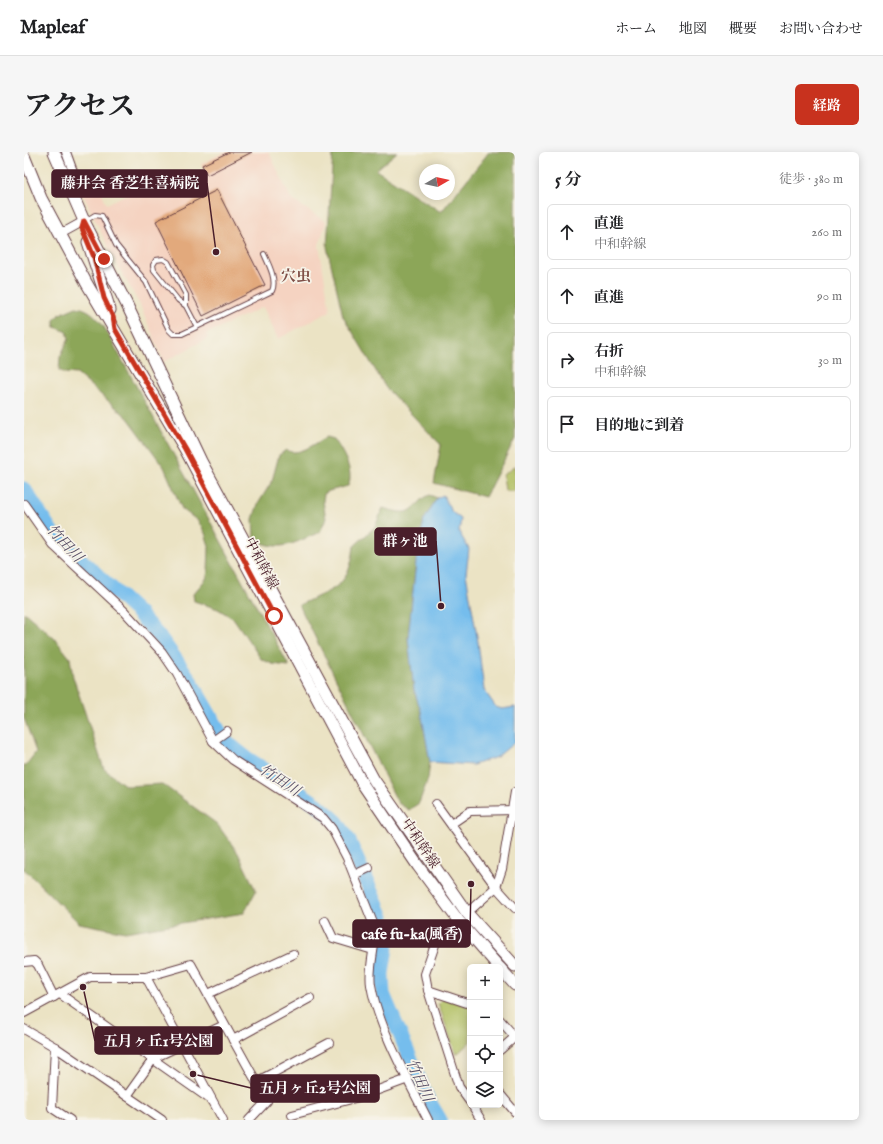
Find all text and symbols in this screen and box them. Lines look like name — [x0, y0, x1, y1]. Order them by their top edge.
text: Mapleaf — [20, 16, 85, 40]
text: ホーム — [615, 20, 657, 38]
text: 地図 — [679, 20, 707, 38]
text: 概要 — [729, 20, 757, 38]
text: お問い合わせ — [779, 20, 863, 38]
button: 経路 — [795, 84, 859, 125]
text: アクセス — [24, 90, 135, 125]
north arrow — [419, 164, 455, 200]
callout: 藤井会 香芝生喜病院 — [52, 170, 207, 197]
text: 5 分 — [555, 170, 582, 191]
text: 徒歩 · 380 m — [779, 171, 843, 188]
text: 藤井会 香芝生喜病院 — [61, 174, 199, 193]
text: 直進 — [594, 214, 624, 233]
icon: ahead — [556, 221, 578, 243]
text: 260 m — [811, 224, 842, 241]
text: 中和幹線 — [594, 236, 646, 253]
route end — [95, 250, 113, 268]
district label: 穴虫 — [281, 267, 311, 286]
icon: ahead — [556, 285, 578, 307]
text: 直進 — [594, 288, 624, 307]
text: 90 m — [817, 288, 842, 305]
text: 右折 — [594, 342, 624, 361]
icon: right — [556, 349, 578, 371]
text: 30 m — [818, 352, 842, 369]
text: 中和幹線 — [594, 364, 646, 381]
icon: arrive — [556, 413, 578, 435]
text: 目的地に到着 — [594, 416, 684, 435]
water label: 竹田川 — [42, 520, 88, 568]
callout: 群ヶ池 — [375, 528, 436, 555]
text: 群ヶ池 — [382, 532, 428, 551]
street label: 中和幹線 — [240, 535, 282, 592]
route start — [265, 607, 283, 625]
water label: 竹田川 — [256, 760, 305, 802]
street label: 中和幹線 — [397, 815, 443, 872]
callout: cafe fu-ka(風香) — [353, 920, 470, 947]
text: cafe fu-ka(風香) — [362, 925, 463, 944]
map controls — [467, 964, 503, 1108]
button: + — [467, 964, 503, 1000]
button: − — [467, 1000, 503, 1036]
callout: 五月ヶ丘1号公園 — [95, 1027, 222, 1054]
text: 五月ヶ丘1号公園 — [103, 1032, 213, 1051]
button: locate — [467, 1036, 503, 1072]
water label: 竹田川 — [402, 1056, 438, 1106]
button: layers — [467, 1072, 503, 1108]
callout: 五月ヶ丘2号公園 — [251, 1075, 379, 1102]
text: 五月ヶ丘2号公園 — [259, 1079, 371, 1098]

